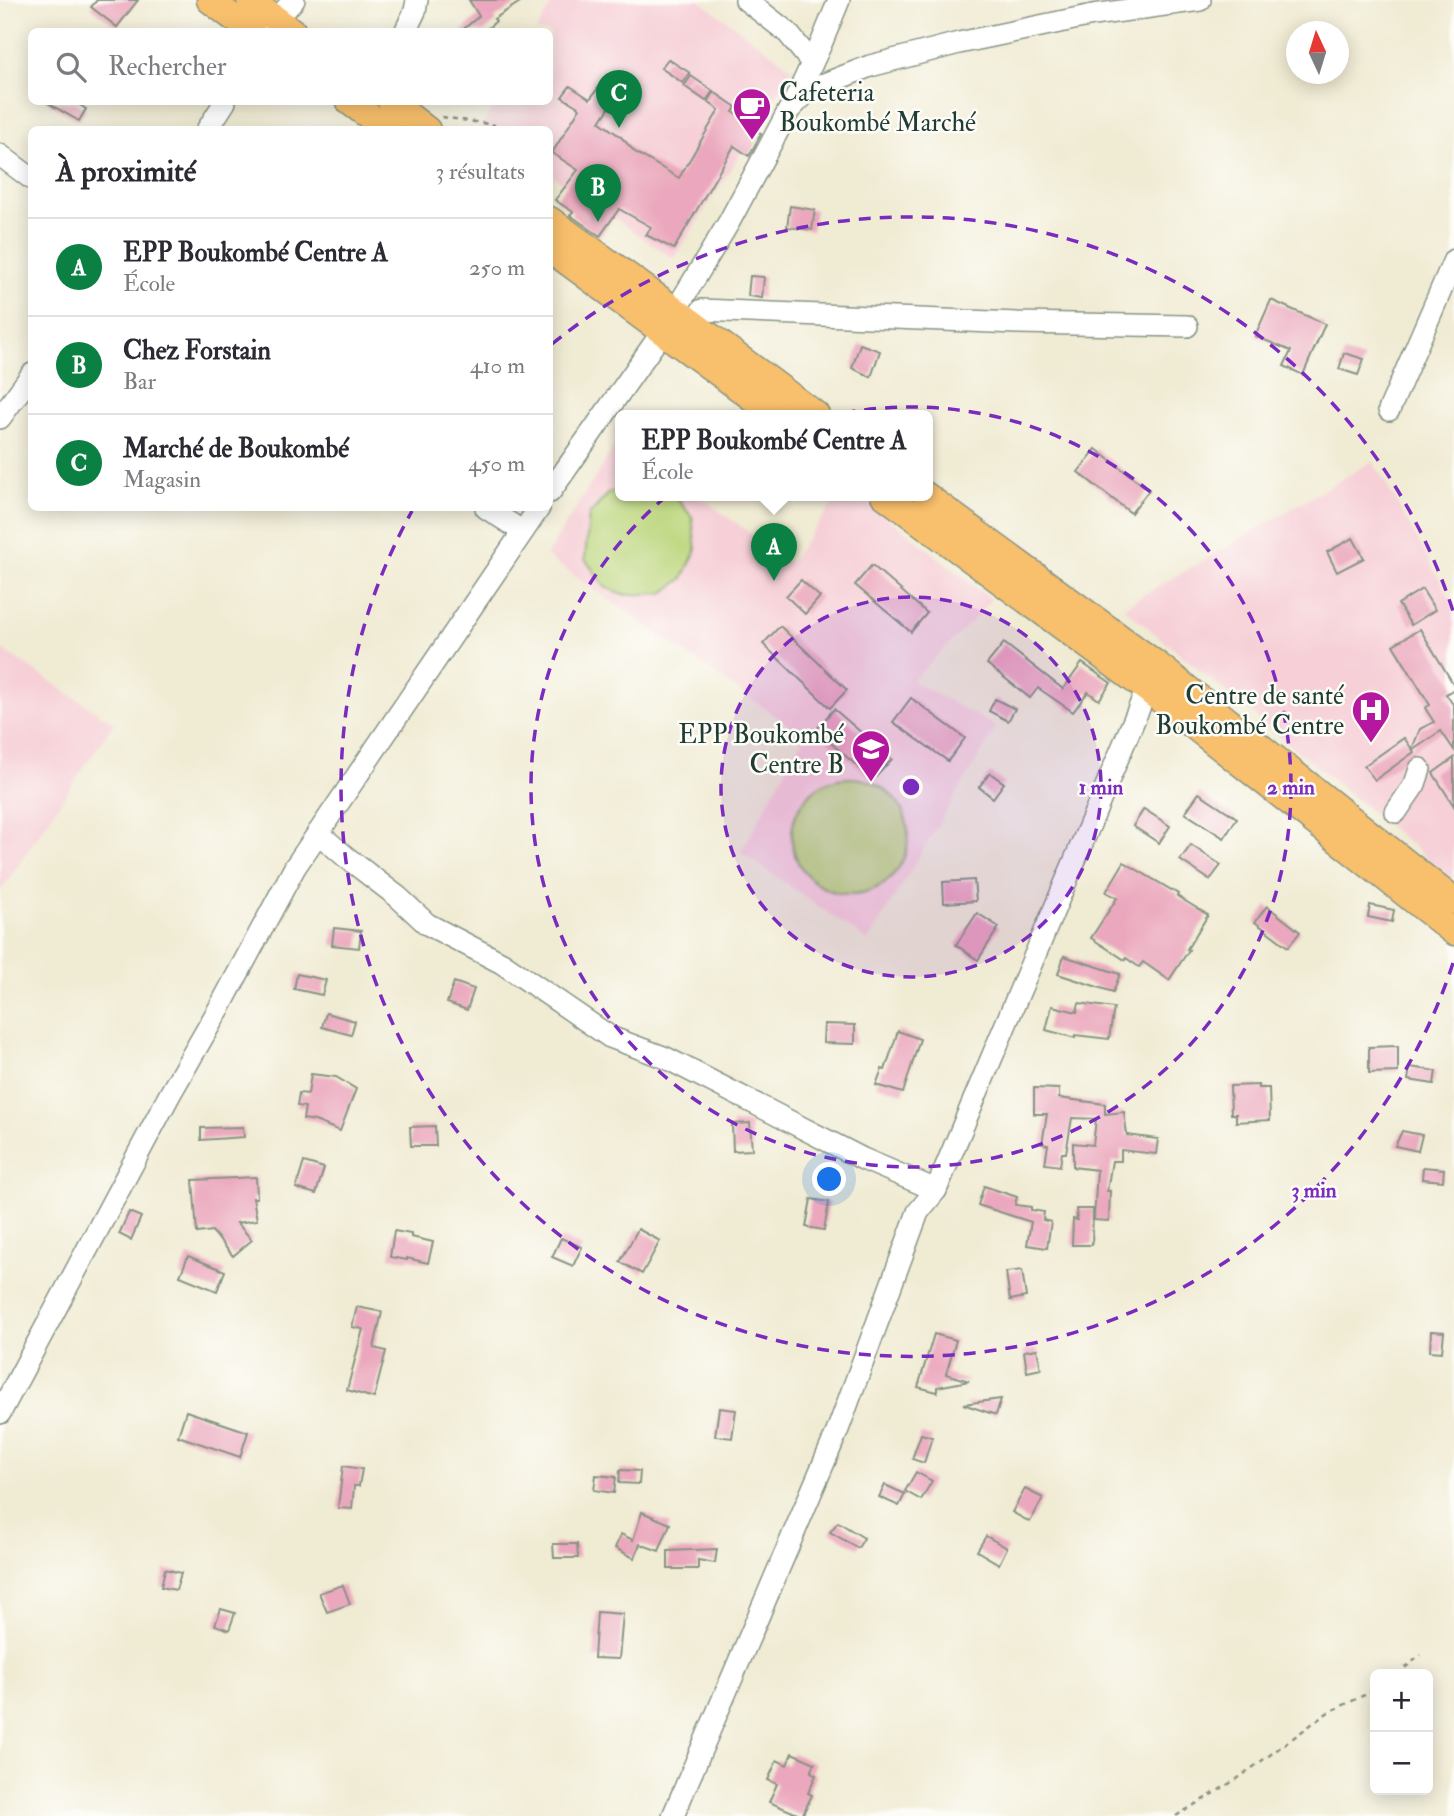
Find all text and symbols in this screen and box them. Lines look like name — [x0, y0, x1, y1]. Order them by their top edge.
north arrow — [1286, 21, 1349, 84]
search box — [28, 28, 553, 105]
icon: search — [52, 48, 90, 86]
text: Rechercher — [108, 51, 227, 83]
pin: C — [596, 70, 642, 128]
place label: Cafeteria Boukombé Marché — [779, 77, 976, 139]
cafe icon: Cafeteria Boukombé Marché — [731, 86, 773, 141]
text: À proximité — [56, 153, 196, 190]
text: 3 résultats — [435, 157, 525, 186]
pin: B — [575, 164, 621, 222]
text: EPP Boukombé Centre A — [123, 237, 388, 269]
text: A — [72, 253, 86, 282]
text: 250 m — [469, 253, 525, 282]
text: École — [123, 269, 175, 298]
text: Chez Forstain — [123, 335, 271, 367]
text: B — [71, 351, 87, 380]
text: 410 m — [470, 351, 525, 380]
text: Bar — [123, 367, 156, 396]
popup — [615, 410, 933, 501]
text: EPP Boukombé Centre A — [641, 425, 907, 457]
text: Marché de Boukombé — [123, 433, 349, 465]
text: C — [71, 449, 87, 478]
text: 450 m — [468, 449, 525, 478]
text: École — [641, 457, 693, 486]
text: Magasin — [123, 465, 201, 494]
pin: A — [751, 523, 797, 581]
place label: Centre de santé Boukombé Centre — [1155, 680, 1344, 742]
hospital icon: Centre de santé Boukombé Centre — [1350, 689, 1392, 744]
place label: EPP Boukombé Centre B — [678, 719, 844, 781]
school or university icon: EPP Boukombé Centre B — [850, 728, 892, 783]
text: 1 min — [1079, 774, 1123, 801]
text: 2 min — [1267, 774, 1315, 801]
centre of rings — [899, 775, 923, 799]
your location — [812, 1162, 846, 1196]
text: 3 min — [1291, 1177, 1337, 1204]
map controls — [1370, 1669, 1433, 1795]
button: + — [1370, 1669, 1433, 1732]
button: − — [1370, 1732, 1433, 1795]

